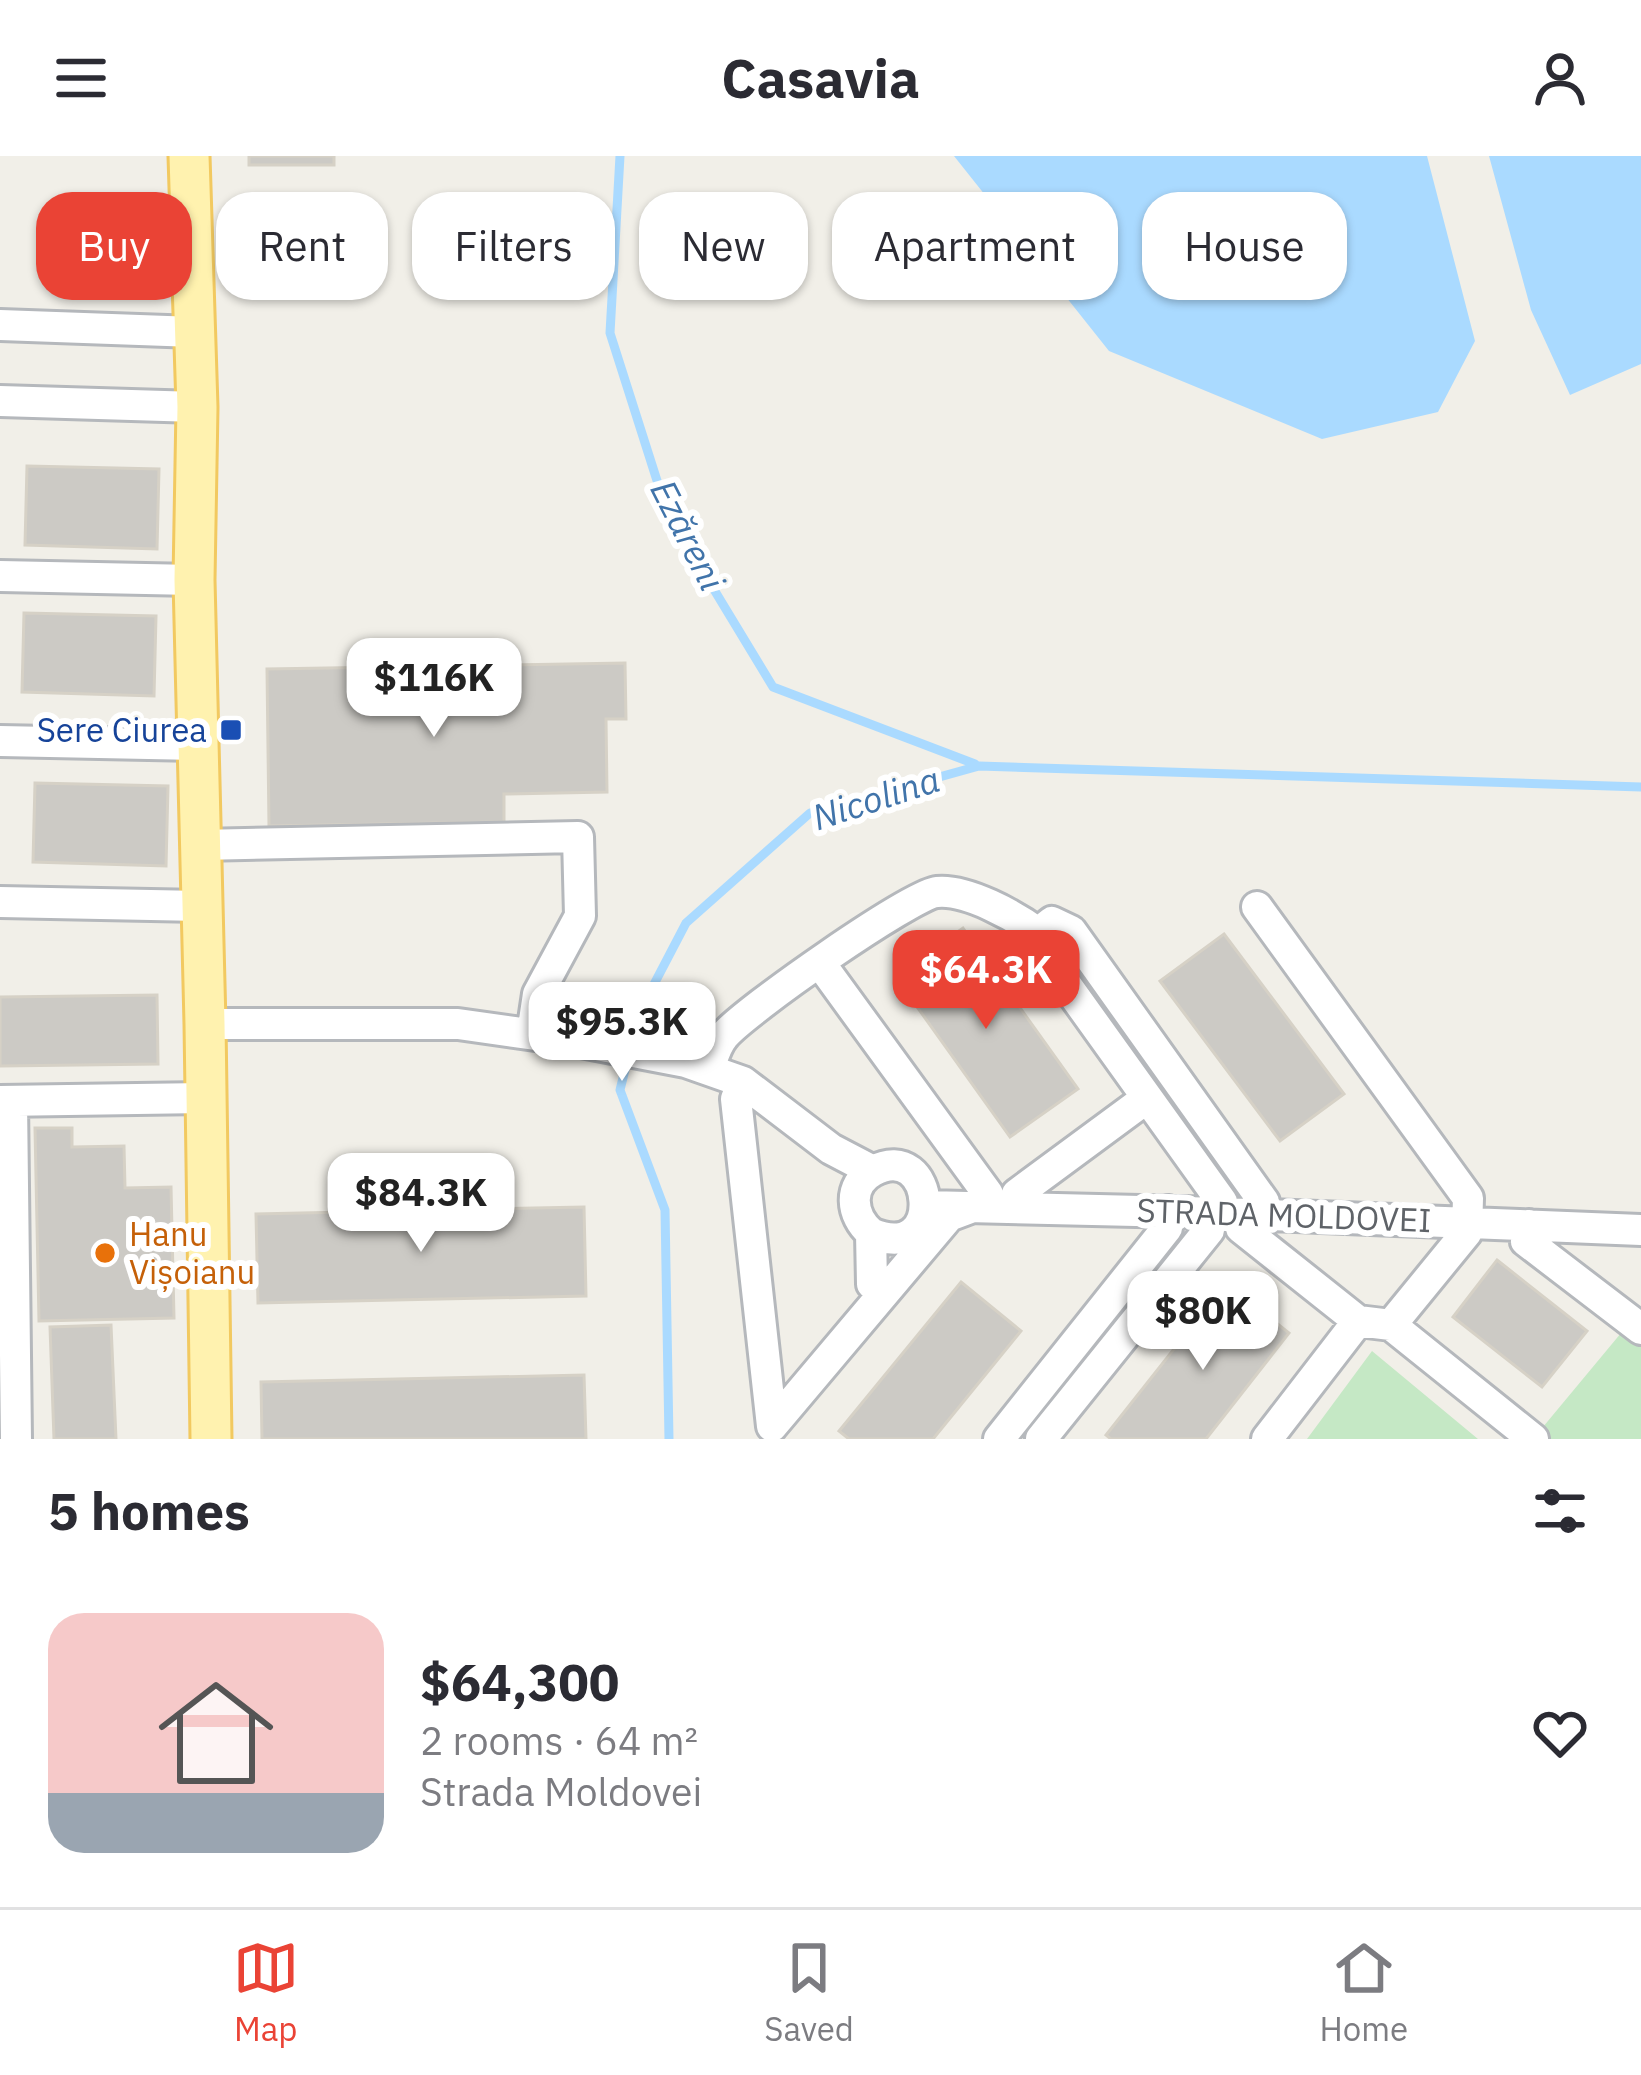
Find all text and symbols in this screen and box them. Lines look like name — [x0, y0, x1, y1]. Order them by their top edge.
text: Casavia — [721, 43, 920, 113]
icon: menu — [48, 45, 114, 111]
icon: person — [1527, 45, 1593, 111]
chip: Buy — [36, 192, 192, 300]
chip: Rent — [216, 192, 388, 300]
chip: Filters — [412, 192, 615, 300]
chip: New — [639, 192, 808, 300]
chip: Apartment — [832, 192, 1118, 300]
chip: House — [1142, 192, 1347, 300]
water label: Ezăreni — [641, 471, 736, 599]
pin: $116K — [350, 638, 518, 740]
text: $116K — [374, 651, 494, 702]
place label: Sere Ciurea — [37, 708, 207, 751]
marker: Sere Ciurea — [218, 717, 244, 743]
water label: Nicolina — [806, 755, 946, 840]
pin: $64.3K — [888, 930, 1084, 1032]
text: $64.3K — [920, 943, 1052, 994]
pin: $95.3K — [524, 982, 720, 1084]
text: $95.3K — [556, 995, 688, 1046]
pin: $84.3K — [323, 1153, 519, 1255]
text: $84.3K — [355, 1166, 487, 1217]
street label: STRADA MOLDOVEI — [1136, 1188, 1432, 1241]
place label: Hanu Vișoianu — [129, 1212, 255, 1293]
marker: Hanu Vișoianu — [92, 1240, 118, 1266]
pin: $80K — [1132, 1271, 1274, 1373]
text: $80K — [1154, 1284, 1252, 1335]
text: 5 homes — [48, 1478, 250, 1544]
icon: filters — [1527, 1478, 1593, 1544]
text: $64,300 — [420, 1649, 619, 1715]
icon: home — [144, 1661, 288, 1805]
icon: heart — [1527, 1700, 1593, 1766]
text: 2 rooms · 64 m² — [420, 1715, 698, 1766]
text: Strada Moldovei — [420, 1766, 702, 1817]
tab: Map — [233, 1935, 299, 2050]
tab: Saved — [764, 1935, 854, 2050]
tab: Home — [1319, 1935, 1408, 2050]

